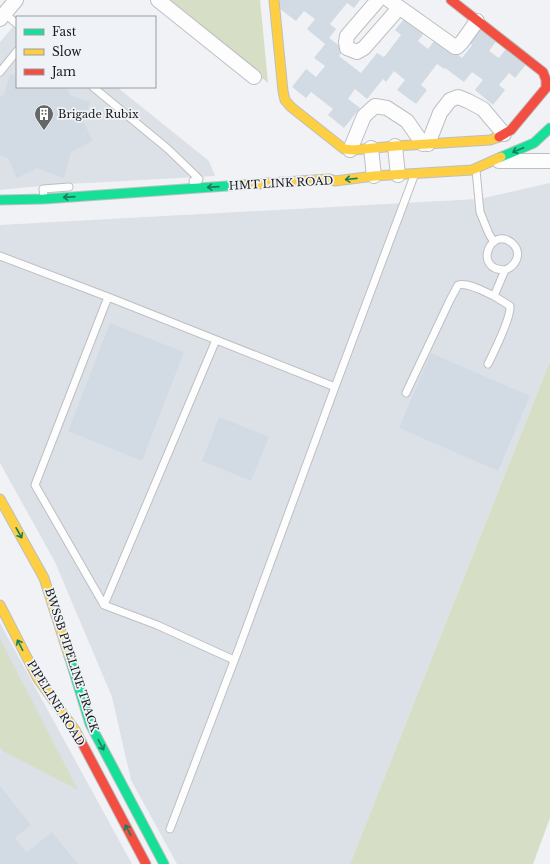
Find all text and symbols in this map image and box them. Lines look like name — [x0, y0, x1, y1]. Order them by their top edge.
legend — [16, 16, 156, 88]
text: Fast — [52, 24, 77, 39]
text: Slow — [52, 44, 82, 59]
text: Jam — [50, 64, 76, 79]
building icon: Brigade Rubix — [33, 103, 55, 131]
place label: Brigade Rubix — [58, 107, 139, 121]
one-way arrow — [513, 147, 525, 154]
street label: HMT LINK ROAD — [228, 173, 334, 193]
one-way arrow — [345, 175, 358, 183]
one-way arrow — [207, 184, 220, 191]
one-way arrow — [63, 193, 76, 201]
one-way arrow — [16, 527, 24, 539]
street label: BWSSB PIPELINE TRACK — [42, 586, 102, 734]
one-way arrow — [16, 639, 24, 651]
street label: PIPELINE ROAD — [24, 658, 88, 749]
one-way arrow — [98, 739, 106, 751]
one-way arrow — [124, 824, 131, 836]

